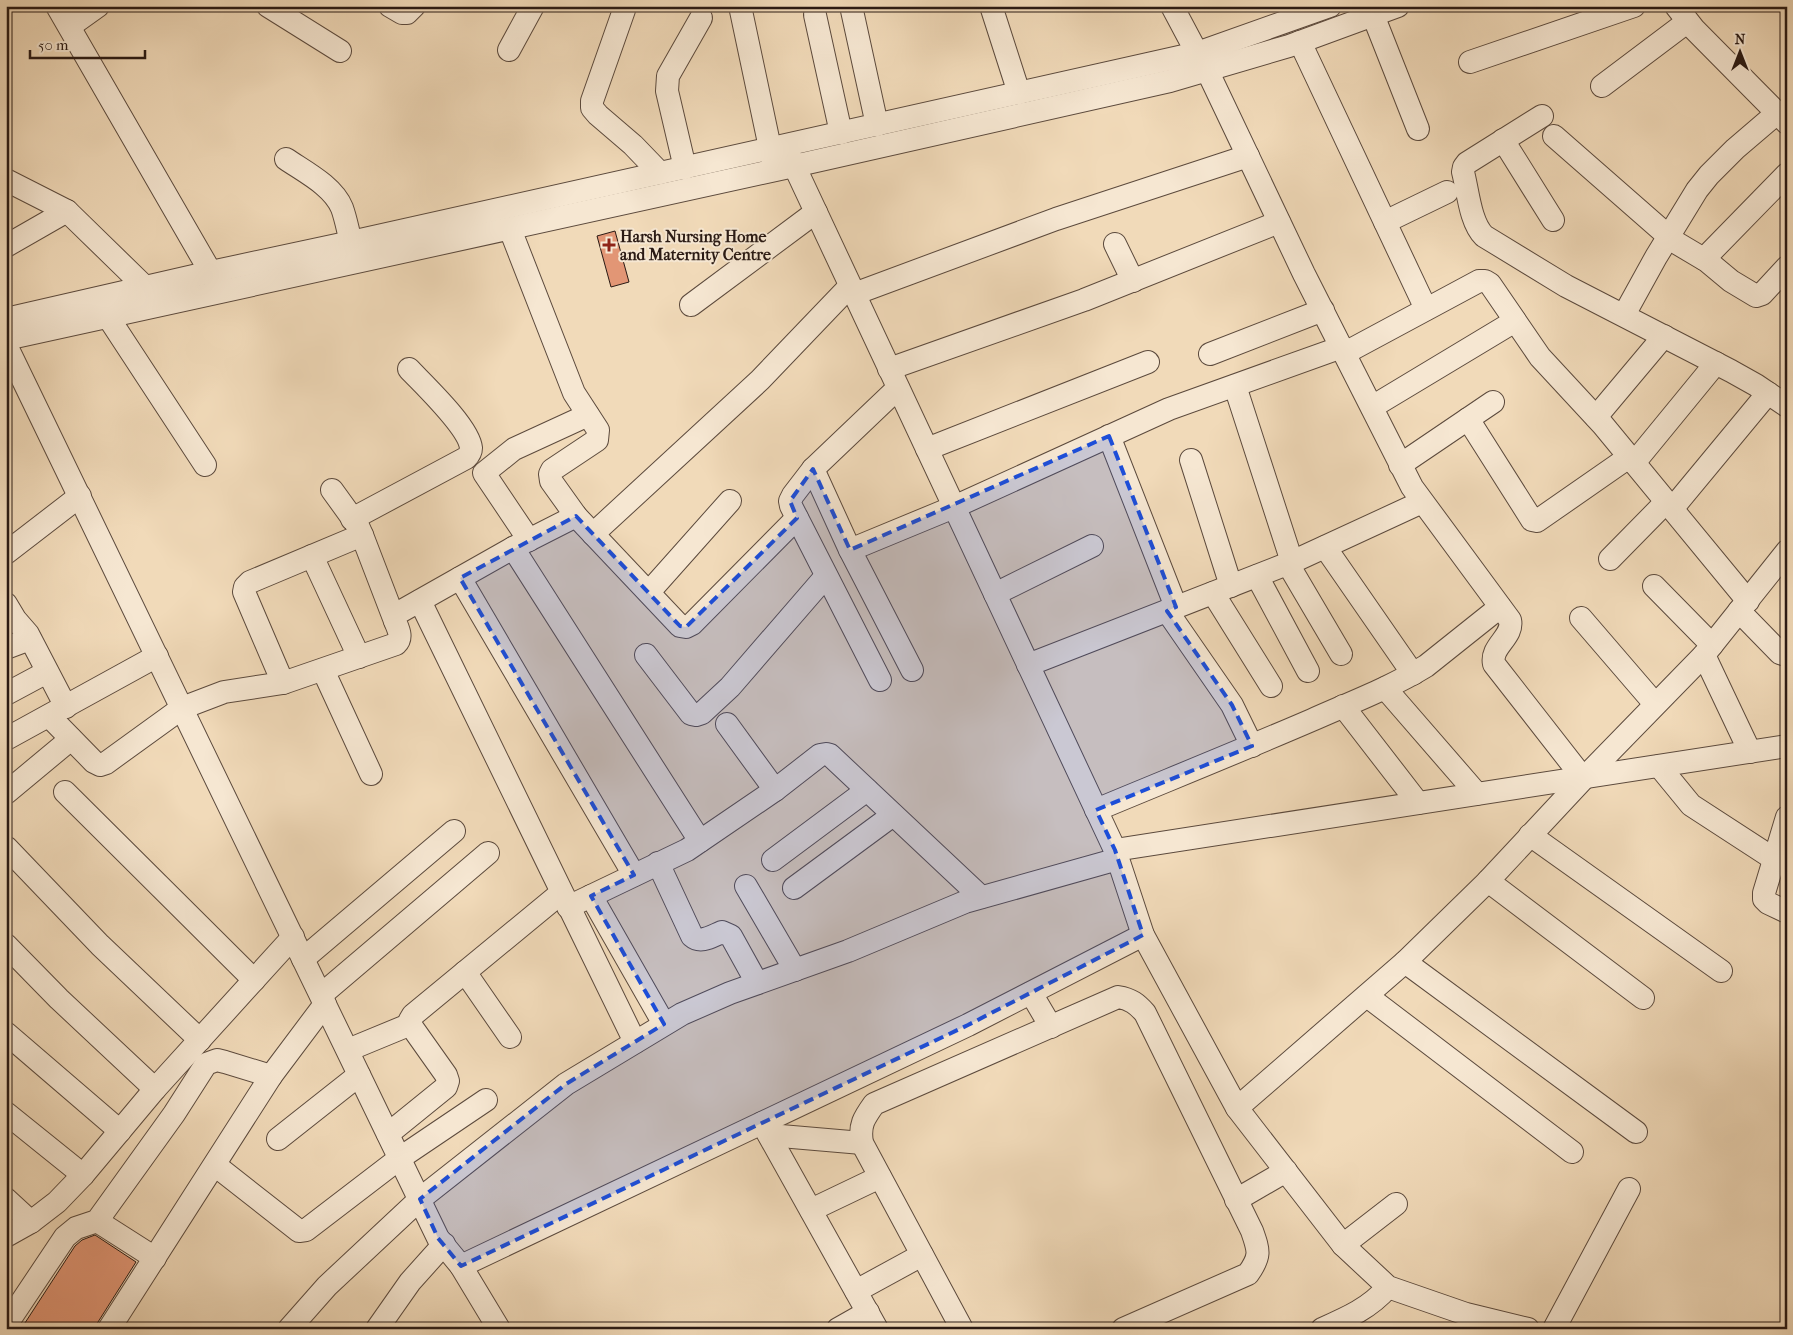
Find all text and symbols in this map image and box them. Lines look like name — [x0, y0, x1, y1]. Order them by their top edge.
scale bar — [30, 28, 145, 60]
north arrow — [1716, 28, 1766, 78]
text: N — [1735, 31, 1746, 48]
text: 50 m — [38, 36, 69, 54]
place label: Harsh Nursing Home and Maternity Centre — [620, 227, 771, 265]
marker: Harsh Nursing Home and Maternity Centre — [602, 238, 616, 252]

